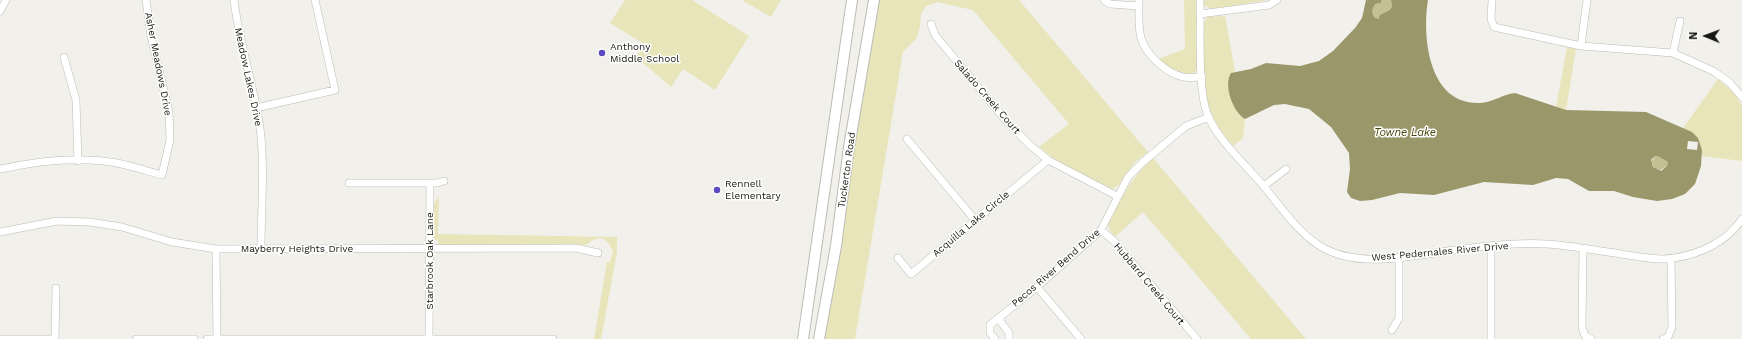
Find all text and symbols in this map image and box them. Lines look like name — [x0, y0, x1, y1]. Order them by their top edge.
street label: Asher Meadows Drive — [142, 11, 174, 117]
north arrow — [1686, 16, 1726, 56]
street label: Meadow Lakes Drive — [232, 27, 264, 127]
text: N — [1687, 32, 1700, 40]
place label: Anthony Middle School — [610, 41, 679, 64]
marker: Anthony Middle School — [597, 48, 607, 58]
street label: Salado Creek Court — [951, 57, 1023, 137]
water label: Towne Lake — [1374, 126, 1436, 140]
street label: Tuckerton Road — [836, 131, 858, 209]
place label: Rennell Elementary — [725, 178, 781, 202]
marker: Rennell Elementary — [712, 185, 722, 195]
street label: Acquilla Lake Circle — [930, 188, 1012, 260]
street label: Starbrook Oak Lane — [424, 212, 436, 310]
street label: Pecos River Bend Drive — [1009, 226, 1103, 310]
street label: Hubbard Creek Court — [1111, 240, 1187, 328]
street label: West Pedernales River Drive — [1371, 240, 1509, 264]
street label: Mayberry Heights Drive — [241, 243, 353, 255]

